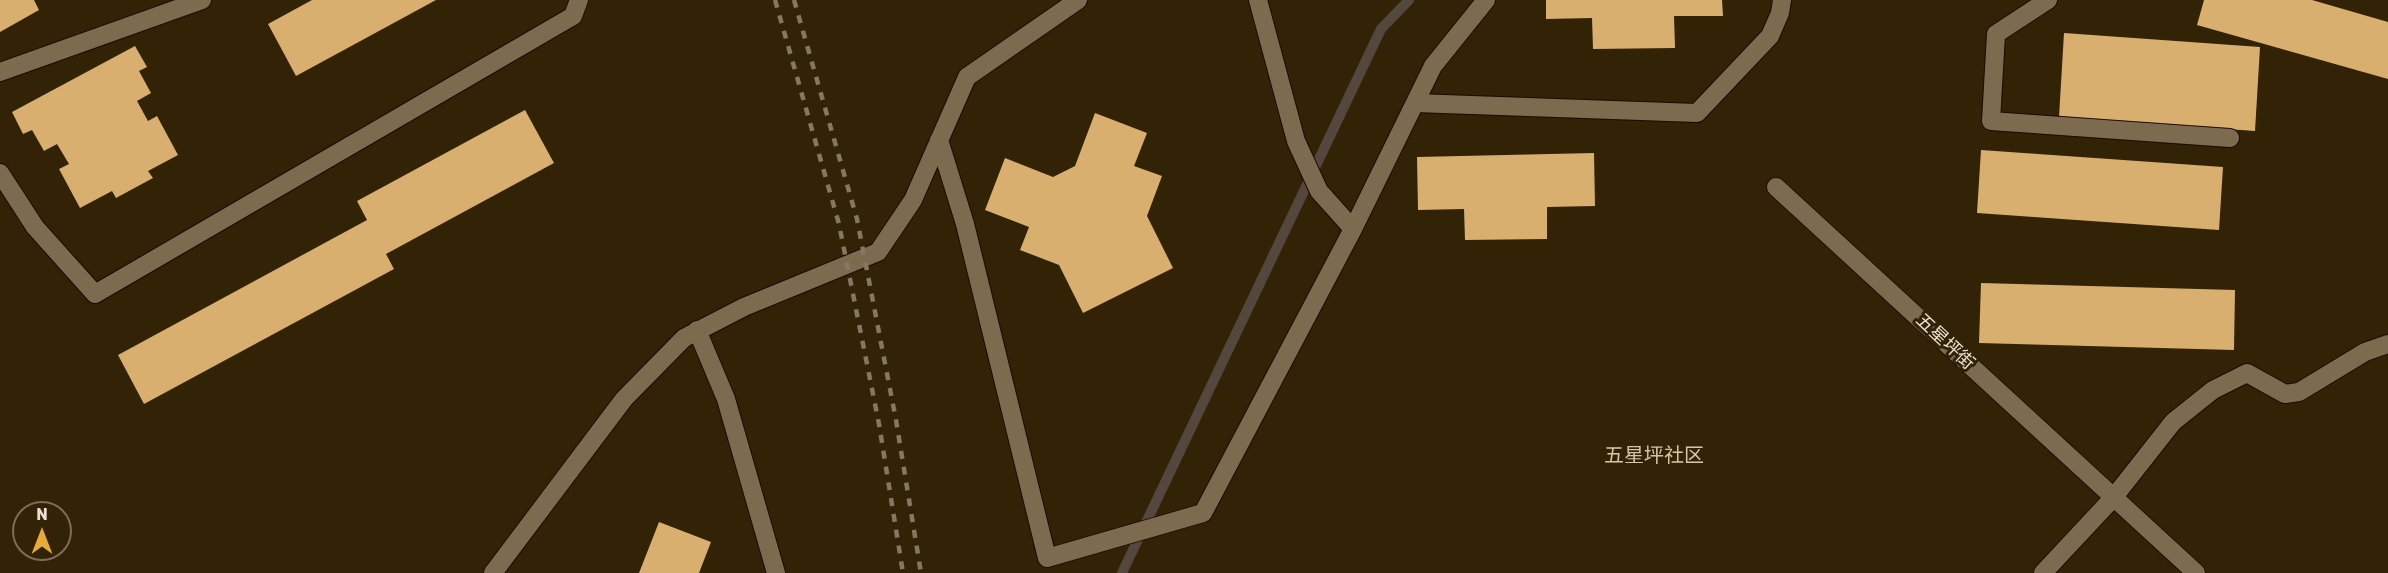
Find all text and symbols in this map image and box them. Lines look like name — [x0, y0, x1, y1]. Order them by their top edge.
street label: 五星坪街 — [1911, 310, 1979, 374]
district label: 五星坪社区 — [1604, 444, 1704, 468]
north arrow — [12, 501, 72, 561]
text: N — [36, 505, 48, 524]

